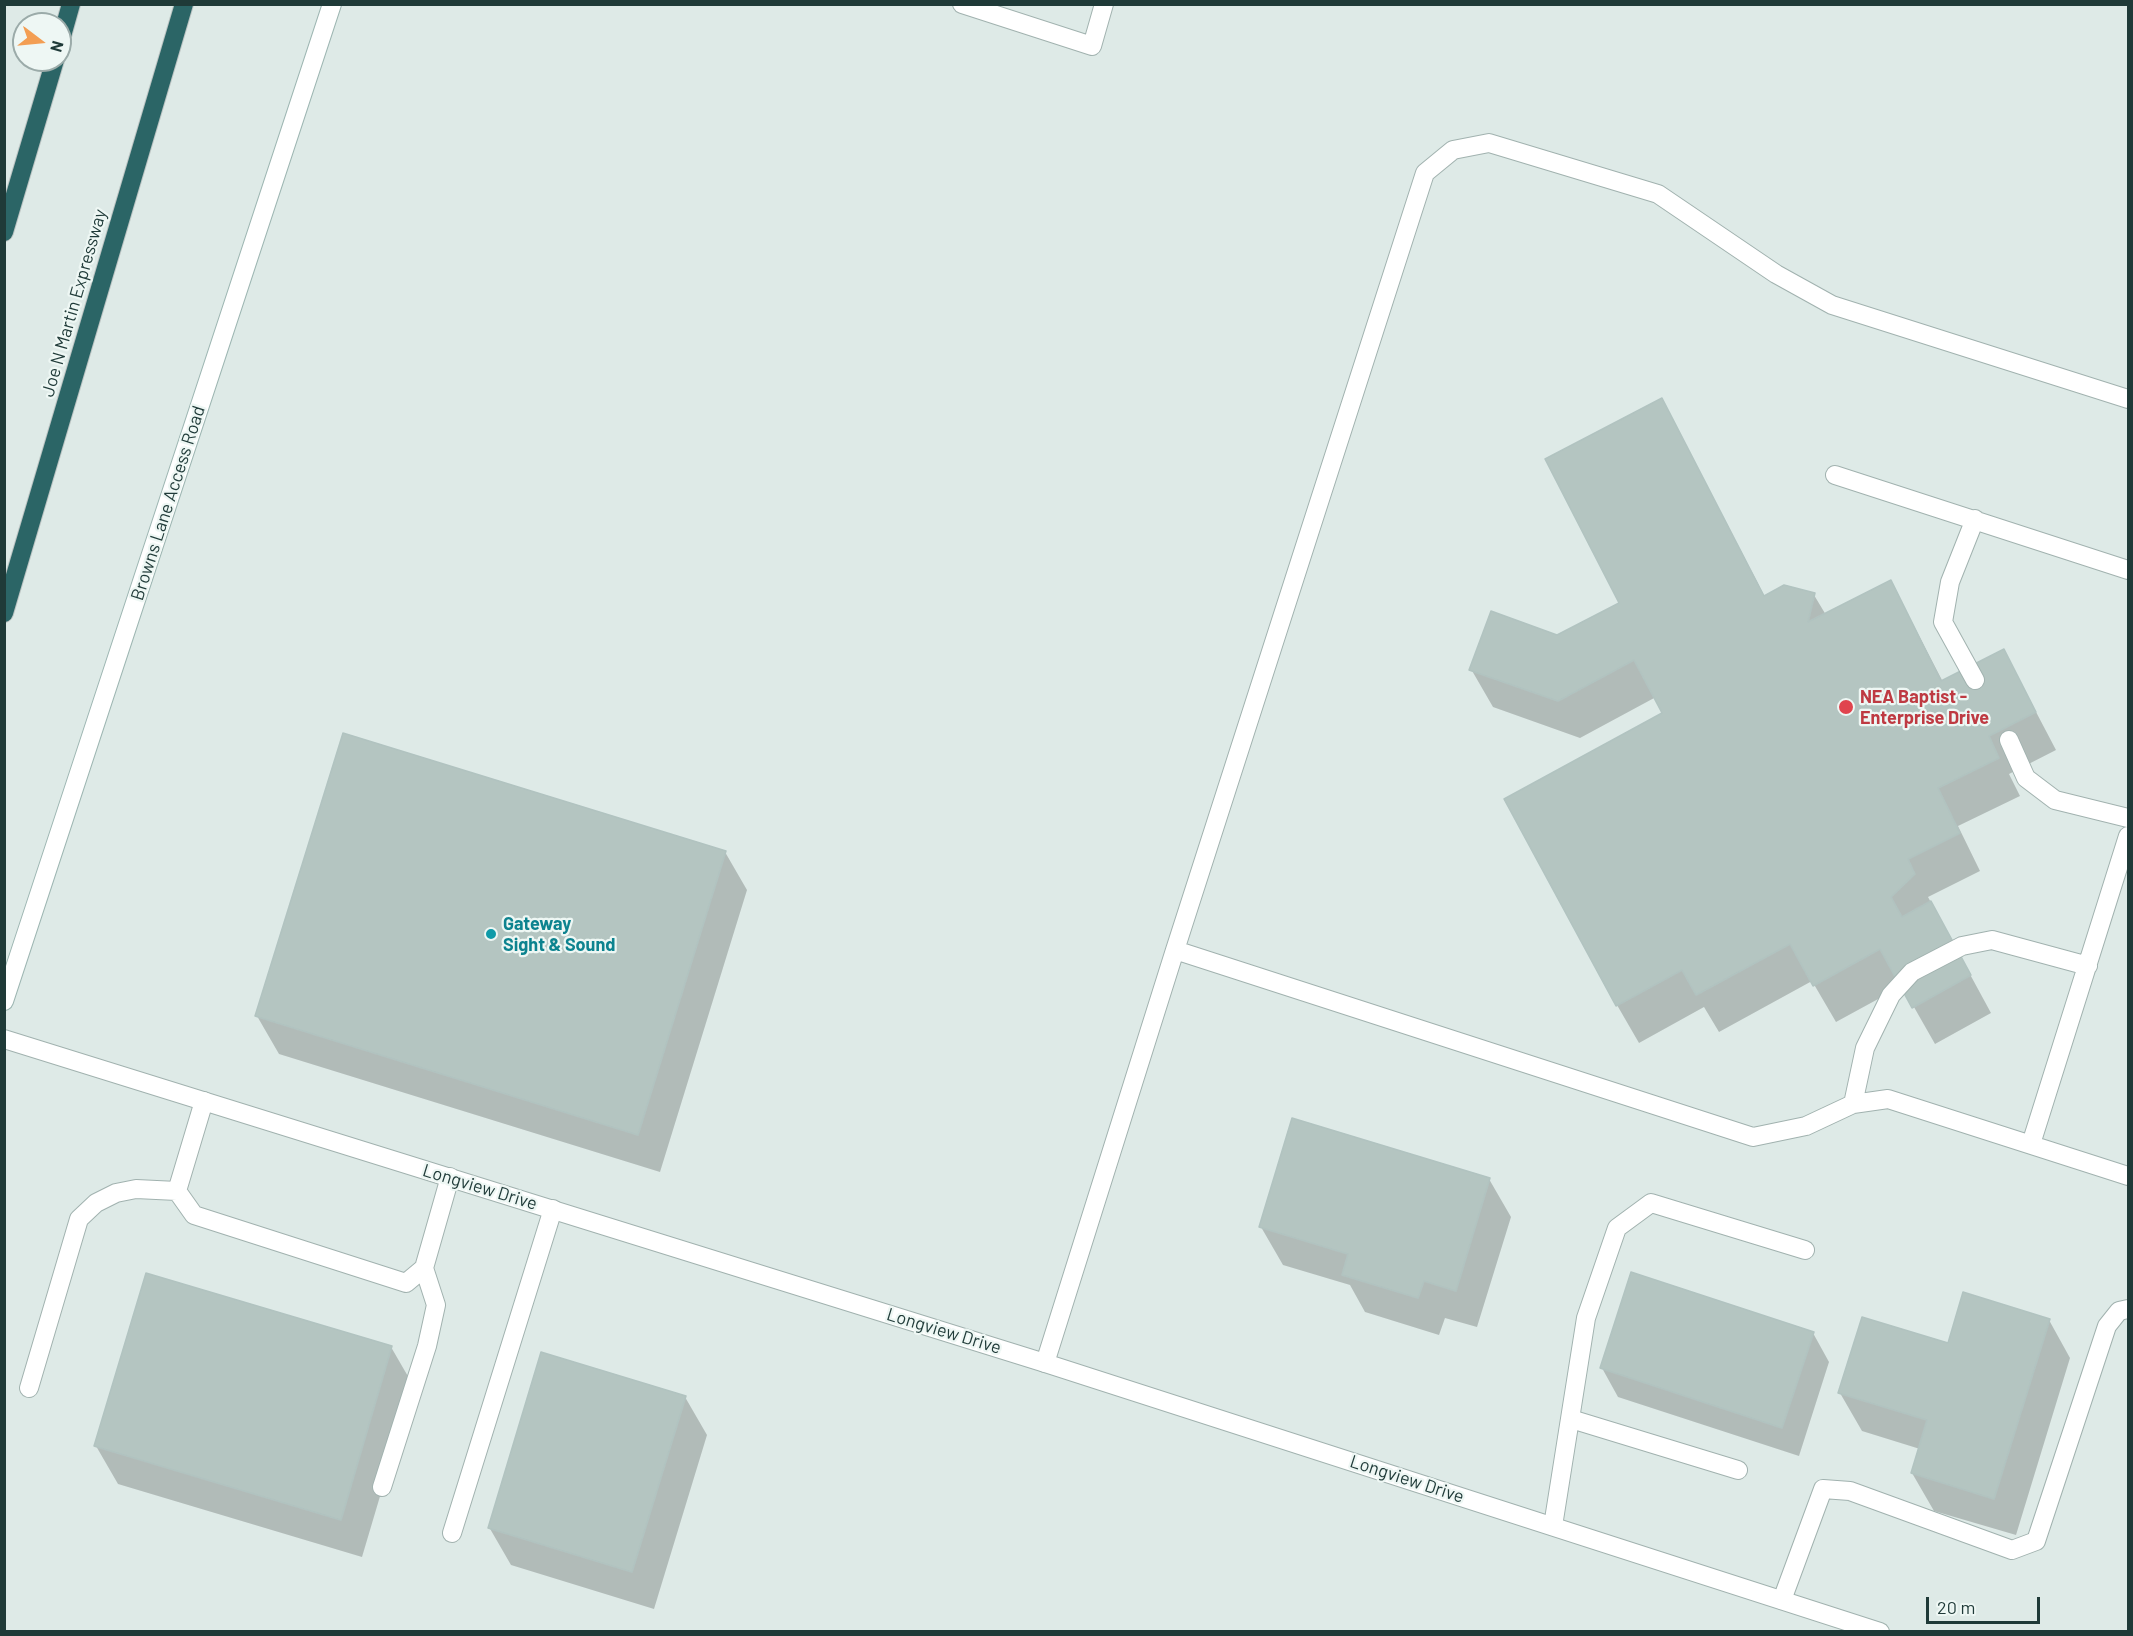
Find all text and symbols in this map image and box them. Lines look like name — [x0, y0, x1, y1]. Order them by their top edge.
north arrow — [12, 12, 72, 72]
text: N — [47, 39, 68, 54]
street label: Joe N Martin Expressway — [37, 207, 111, 399]
street label: Browns Lane Access Road — [126, 403, 210, 603]
place label: NEA Baptist - Enterprise Drive — [1860, 686, 1989, 728]
marker: NEA Baptist - Enterprise Drive — [1837, 698, 1855, 716]
place label: Gateway Sight & Sound — [503, 913, 615, 956]
marker: Gateway Sight & Sound — [484, 927, 498, 941]
street label: Longview Drive — [420, 1159, 540, 1215]
street label: Longview Drive — [884, 1303, 1004, 1359]
street label: Longview Drive — [1347, 1450, 1467, 1508]
scale bar — [1929, 1585, 2043, 1623]
text: 20 m — [1937, 1596, 1975, 1618]

